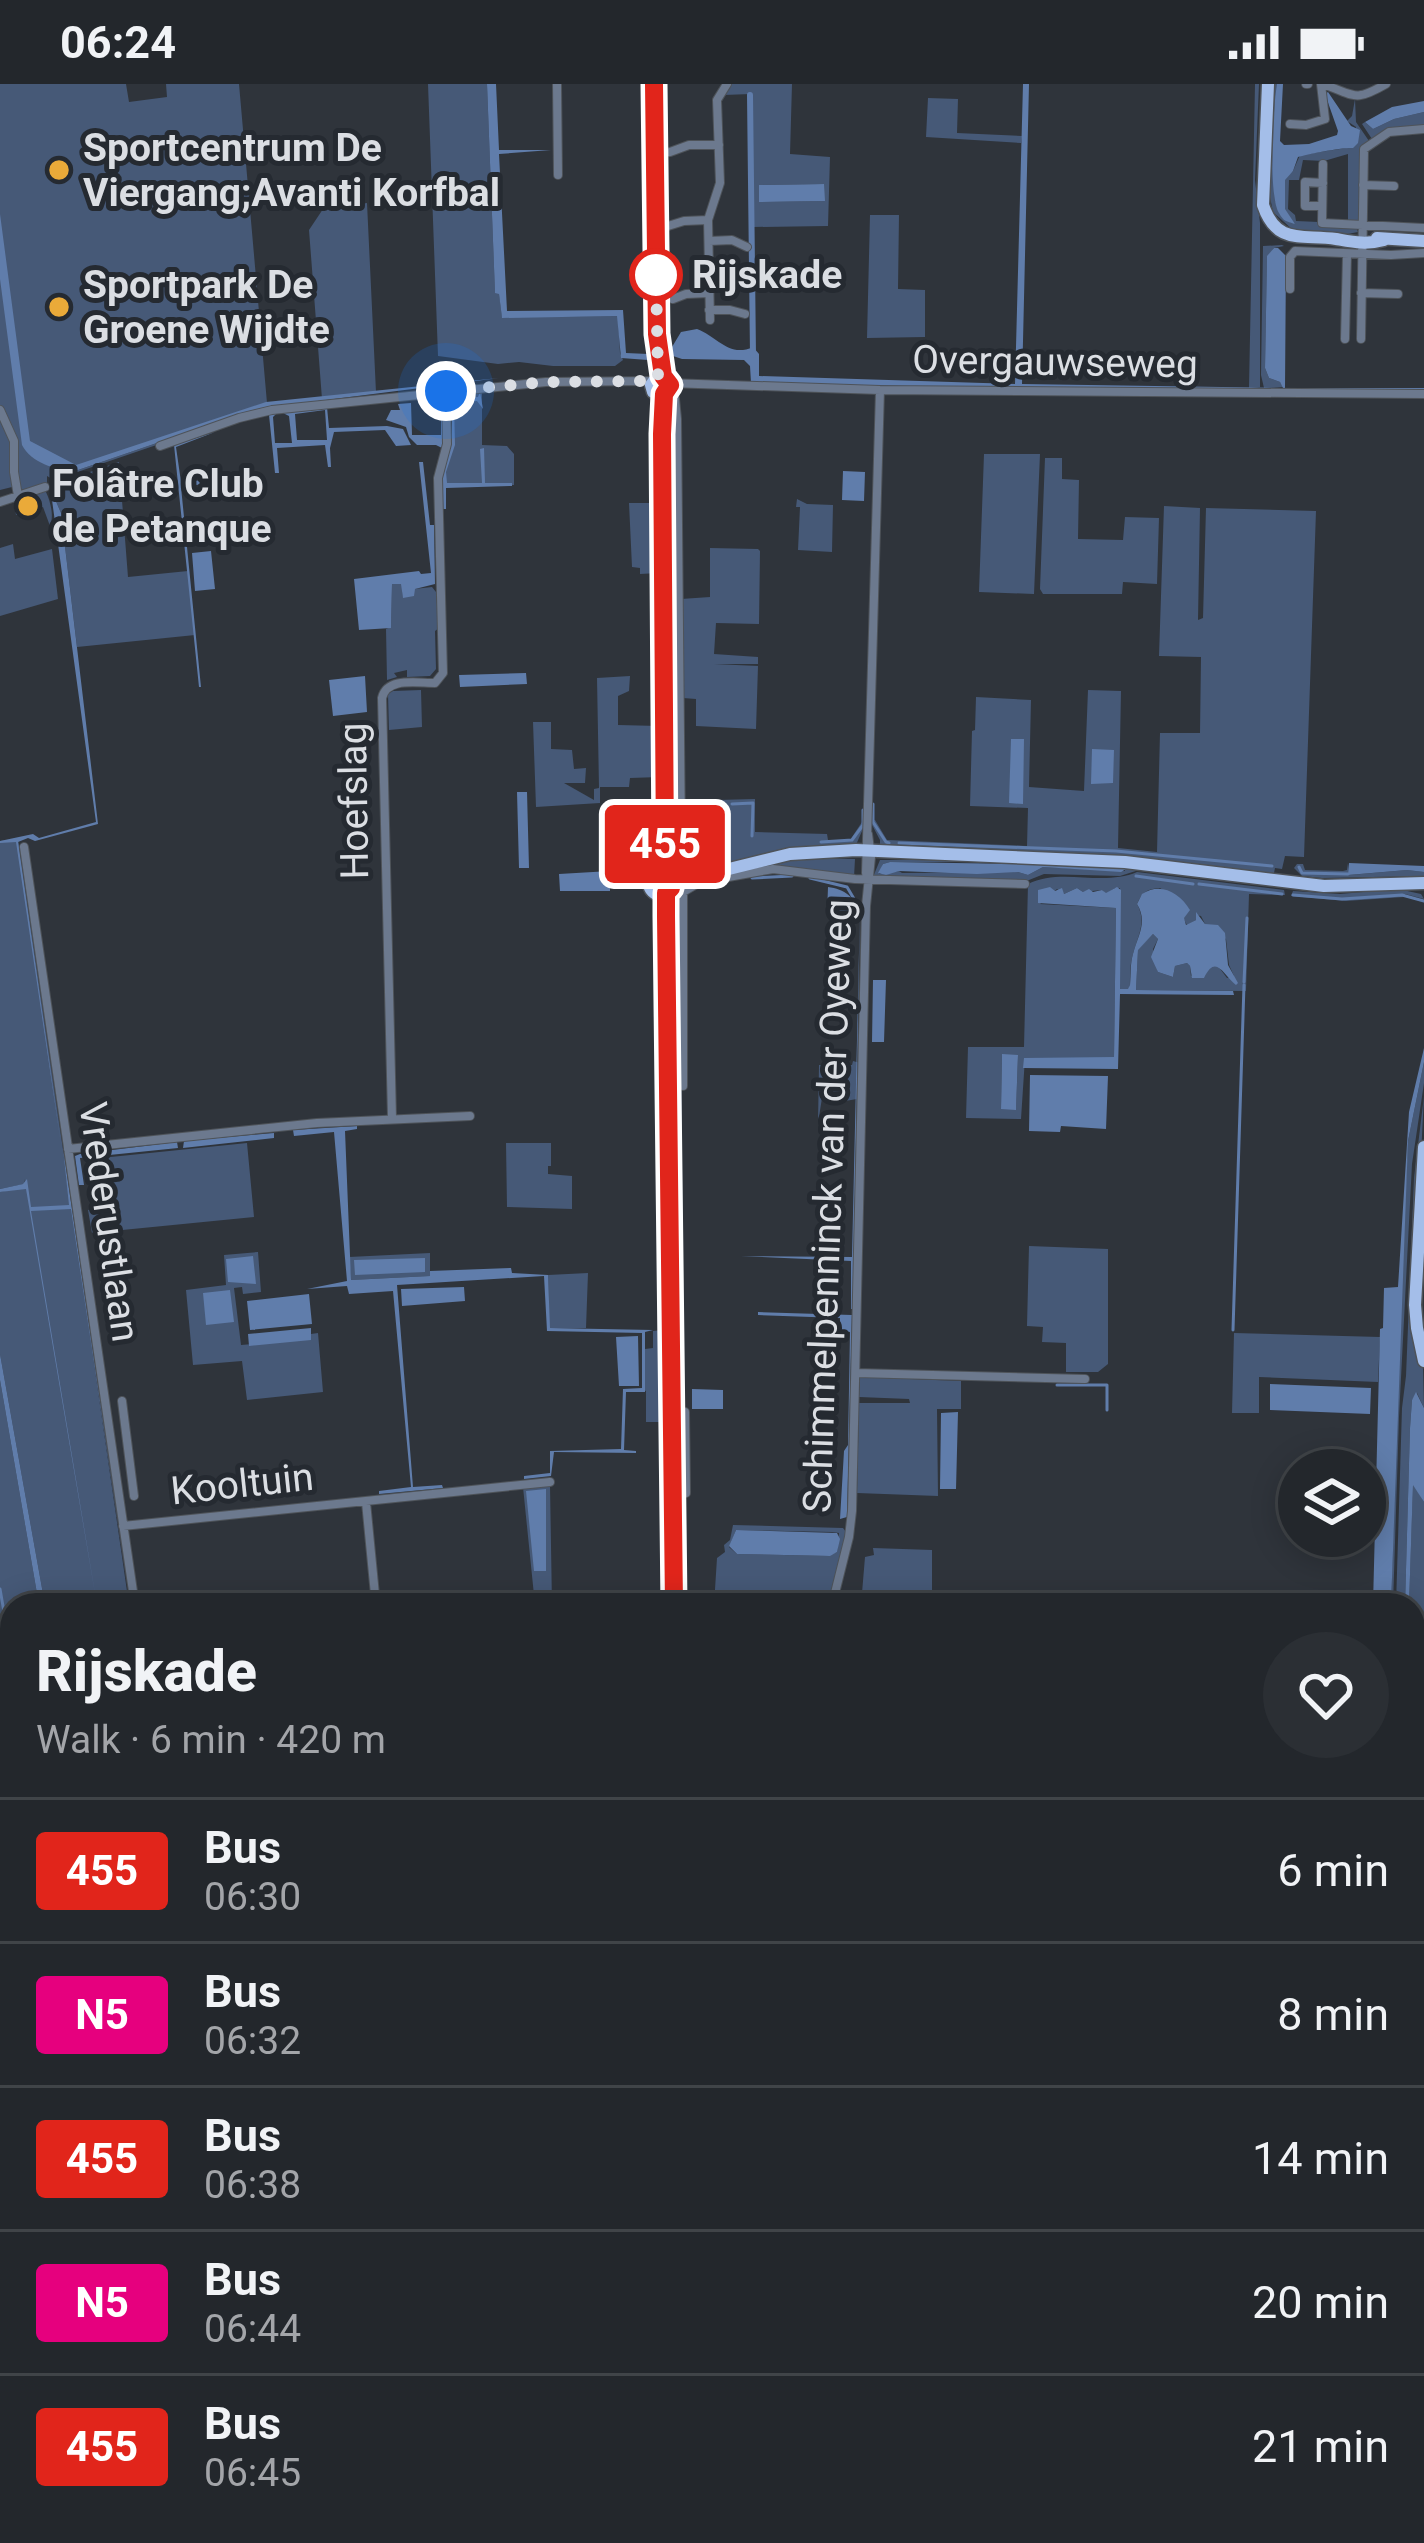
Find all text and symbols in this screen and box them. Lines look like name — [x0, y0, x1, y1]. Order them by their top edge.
text: 06:24 — [60, 16, 176, 69]
place label: Sportcentrum De Viergang;Avanti Korfbal — [83, 125, 500, 216]
marker: Sportcentrum De Viergang;Avanti Korfbal — [46, 157, 72, 183]
marker: Rijskade — [631, 250, 681, 300]
place label: Rijskade — [692, 252, 842, 298]
place label: Sportpark De Groene Wijdte — [83, 262, 330, 353]
marker: Sportpark De Groene Wijdte — [46, 294, 72, 320]
street label: Overgauwseweg — [912, 337, 1198, 387]
your location — [416, 361, 476, 421]
place label: Folâtre Club de Petanque — [52, 461, 272, 552]
marker: Folâtre Club de Petanque — [15, 493, 41, 519]
street label: Hoefslag — [330, 722, 378, 880]
line badge: 455 — [596, 805, 734, 883]
text: 455 — [629, 819, 701, 868]
street label: Schimmelpenninck van der Oyeweg — [794, 898, 862, 1514]
street label: Vrederustlaan — [69, 1099, 149, 1345]
map controls — [1278, 1449, 1386, 1557]
button: layers — [1278, 1449, 1386, 1557]
street label: Kooltuin — [168, 1454, 316, 1514]
button: heart — [1263, 1632, 1389, 1758]
text: Rijskade — [36, 1638, 257, 1705]
text: Walk · 6 min · 420 m — [36, 1717, 386, 1763]
text: Bus — [204, 1821, 281, 1874]
text: 6 min — [1277, 1844, 1389, 1897]
text: 455 — [66, 1846, 138, 1895]
text: 06:30 — [204, 1874, 301, 1920]
text: Bus — [204, 1965, 281, 2018]
text: 8 min — [1277, 1988, 1389, 2041]
text: N5 — [75, 1990, 129, 2039]
text: 06:32 — [204, 2018, 301, 2064]
text: Bus — [204, 2109, 281, 2162]
text: 14 min — [1252, 2132, 1389, 2185]
text: 455 — [66, 2134, 138, 2183]
text: 06:38 — [204, 2162, 301, 2208]
text: Bus — [204, 2253, 281, 2306]
text: 20 min — [1252, 2276, 1389, 2329]
text: N5 — [75, 2278, 129, 2327]
text: 06:44 — [204, 2306, 301, 2352]
text: Bus — [204, 2397, 281, 2450]
text: 21 min — [1252, 2420, 1389, 2473]
text: 455 — [66, 2422, 138, 2471]
text: 06:45 — [204, 2450, 301, 2496]

